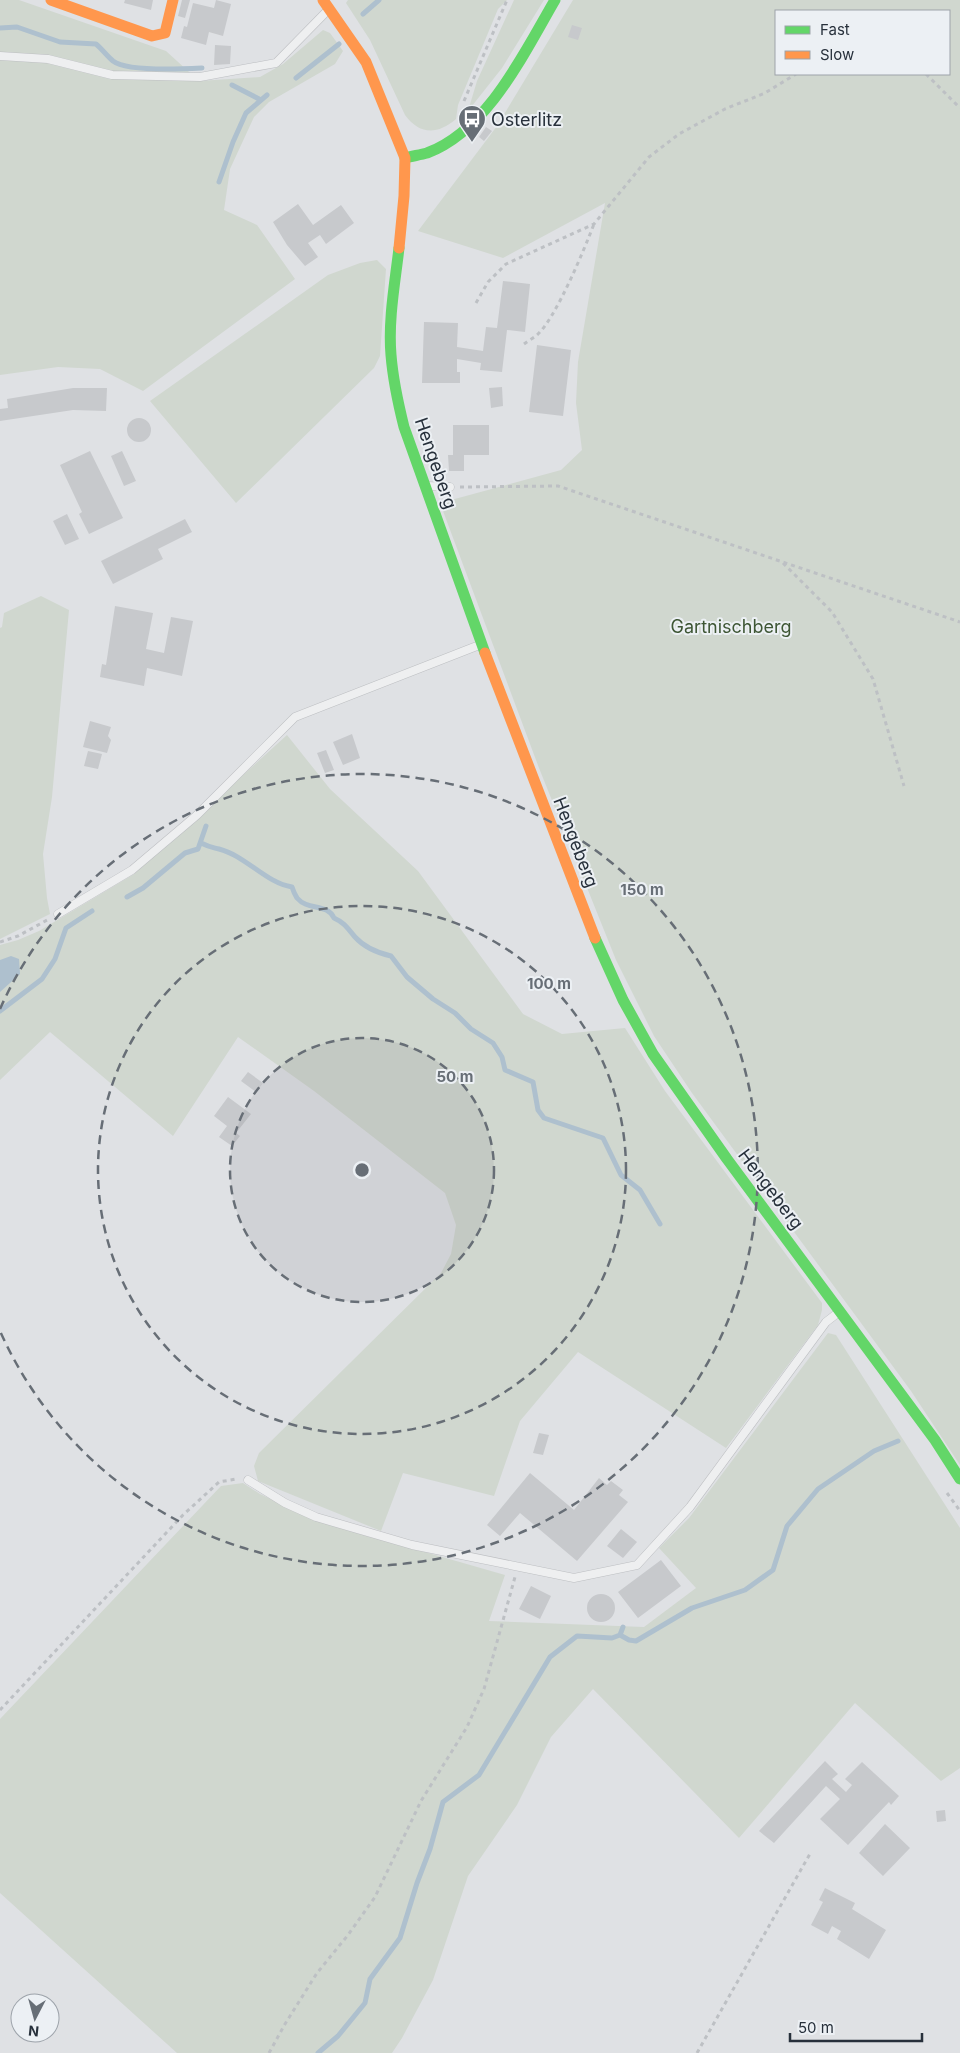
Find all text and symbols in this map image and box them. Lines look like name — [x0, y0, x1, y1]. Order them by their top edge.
legend — [775, 10, 950, 75]
text: Fast — [820, 20, 850, 39]
text: Slow — [820, 45, 854, 64]
bus stop icon: Osterlitz — [457, 104, 487, 143]
place label: Osterlitz — [491, 109, 562, 130]
street label: Hengeberg — [411, 415, 461, 511]
park label: Gartnischberg — [671, 616, 791, 637]
street label: Hengeberg — [549, 794, 603, 890]
text: 150 m — [620, 880, 664, 899]
text: 100 m — [527, 974, 571, 993]
text: 50 m — [437, 1067, 473, 1086]
street label: Hengeberg — [734, 1145, 808, 1233]
centre of rings — [353, 1161, 371, 1179]
north arrow — [10, 1993, 60, 2043]
scale bar — [790, 2010, 922, 2042]
text: 50 m — [798, 2018, 834, 2037]
text: N — [27, 2022, 40, 2040]

